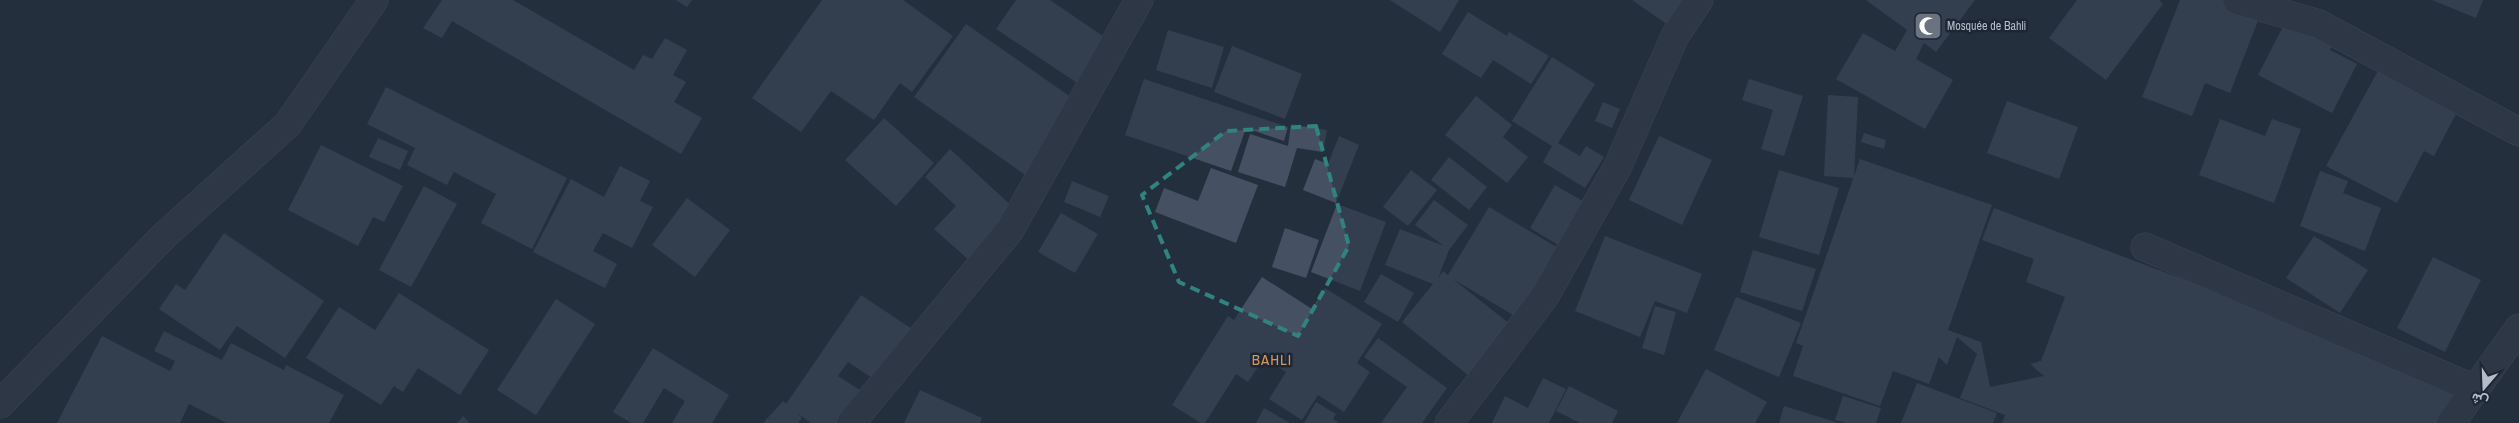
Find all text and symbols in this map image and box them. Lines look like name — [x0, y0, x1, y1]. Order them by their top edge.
mosque icon: Mosquée de Bahli — [1913, 11, 1943, 41]
place label: Mosquée de Bahli — [1947, 18, 2026, 34]
district label: BAHLI — [1252, 349, 1292, 370]
north arrow — [2459, 363, 2509, 413]
text: ش — [2469, 389, 2491, 412]

